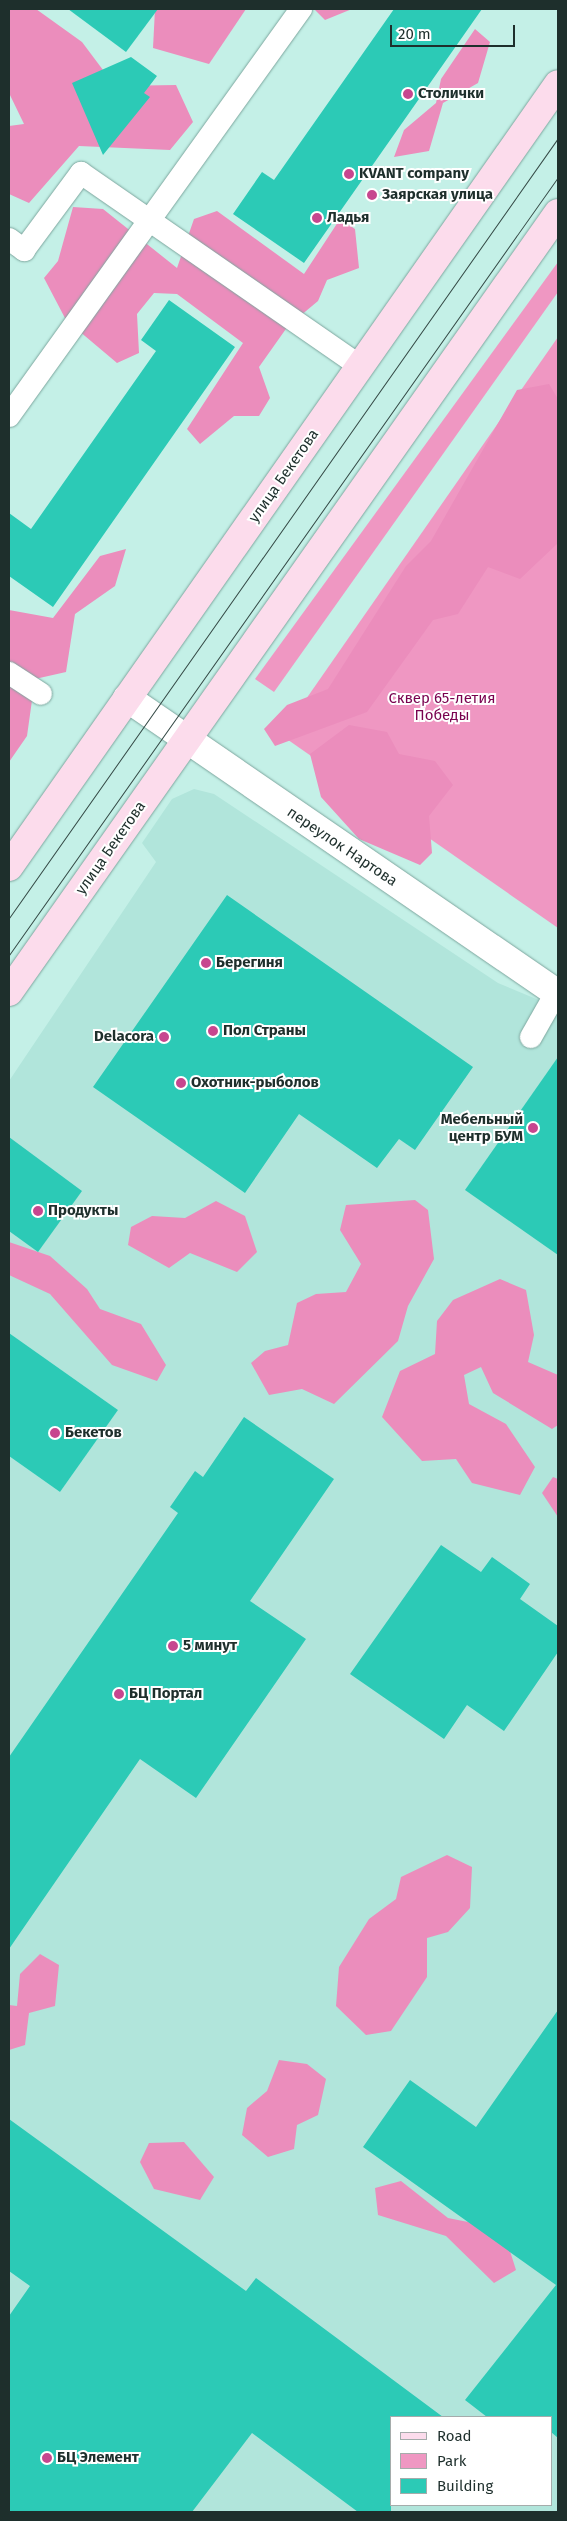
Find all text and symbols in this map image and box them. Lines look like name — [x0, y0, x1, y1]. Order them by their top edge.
scale bar — [392, 15, 517, 47]
text: 20 m — [398, 25, 431, 43]
place label: Столички — [418, 85, 484, 103]
marker: Столички — [402, 88, 414, 100]
place label: KVANT company — [359, 165, 469, 183]
marker: KVANT company — [343, 168, 355, 180]
place label: Заярская улица — [382, 186, 493, 204]
marker: Заярская улица — [366, 189, 378, 201]
place label: Ладья — [327, 209, 369, 227]
marker: Ладья — [311, 212, 323, 224]
street label: улица Бекетова — [245, 426, 323, 526]
park label: Сквер 65-летия Победы — [388, 689, 496, 724]
street label: улица Бекетова — [72, 798, 150, 898]
street label: переулок Нартова — [284, 803, 400, 891]
place label: Берегиня — [216, 954, 283, 972]
marker: Берегиня — [200, 957, 212, 969]
place label: Пол Страны — [223, 1022, 306, 1040]
marker: Пол Страны — [207, 1025, 219, 1037]
place label: Delacora — [94, 1028, 154, 1046]
marker: Delacora — [158, 1031, 170, 1043]
place label: Охотник-рыболов — [191, 1074, 319, 1092]
marker: Охотник-рыболов — [175, 1077, 187, 1089]
place label: Мебельный центр БУМ — [441, 1110, 523, 1145]
marker: Мебельный центр БУМ — [527, 1122, 539, 1134]
place label: Продукты — [48, 1202, 118, 1220]
marker: Продукты — [32, 1205, 44, 1217]
place label: Бекетов — [65, 1424, 122, 1442]
marker: Бекетов — [49, 1427, 61, 1439]
place label: 5 минут — [183, 1637, 237, 1655]
marker: 5 минут — [167, 1640, 179, 1652]
place label: БЦ Портал — [129, 1685, 202, 1703]
marker: БЦ Портал — [113, 1688, 125, 1700]
legend — [390, 2416, 552, 2506]
text: Road — [437, 2427, 472, 2445]
place label: БЦ Элемент — [57, 2449, 139, 2467]
marker: БЦ Элемент — [41, 2452, 53, 2464]
text: Park — [437, 2452, 467, 2470]
text: Building — [437, 2477, 493, 2495]

